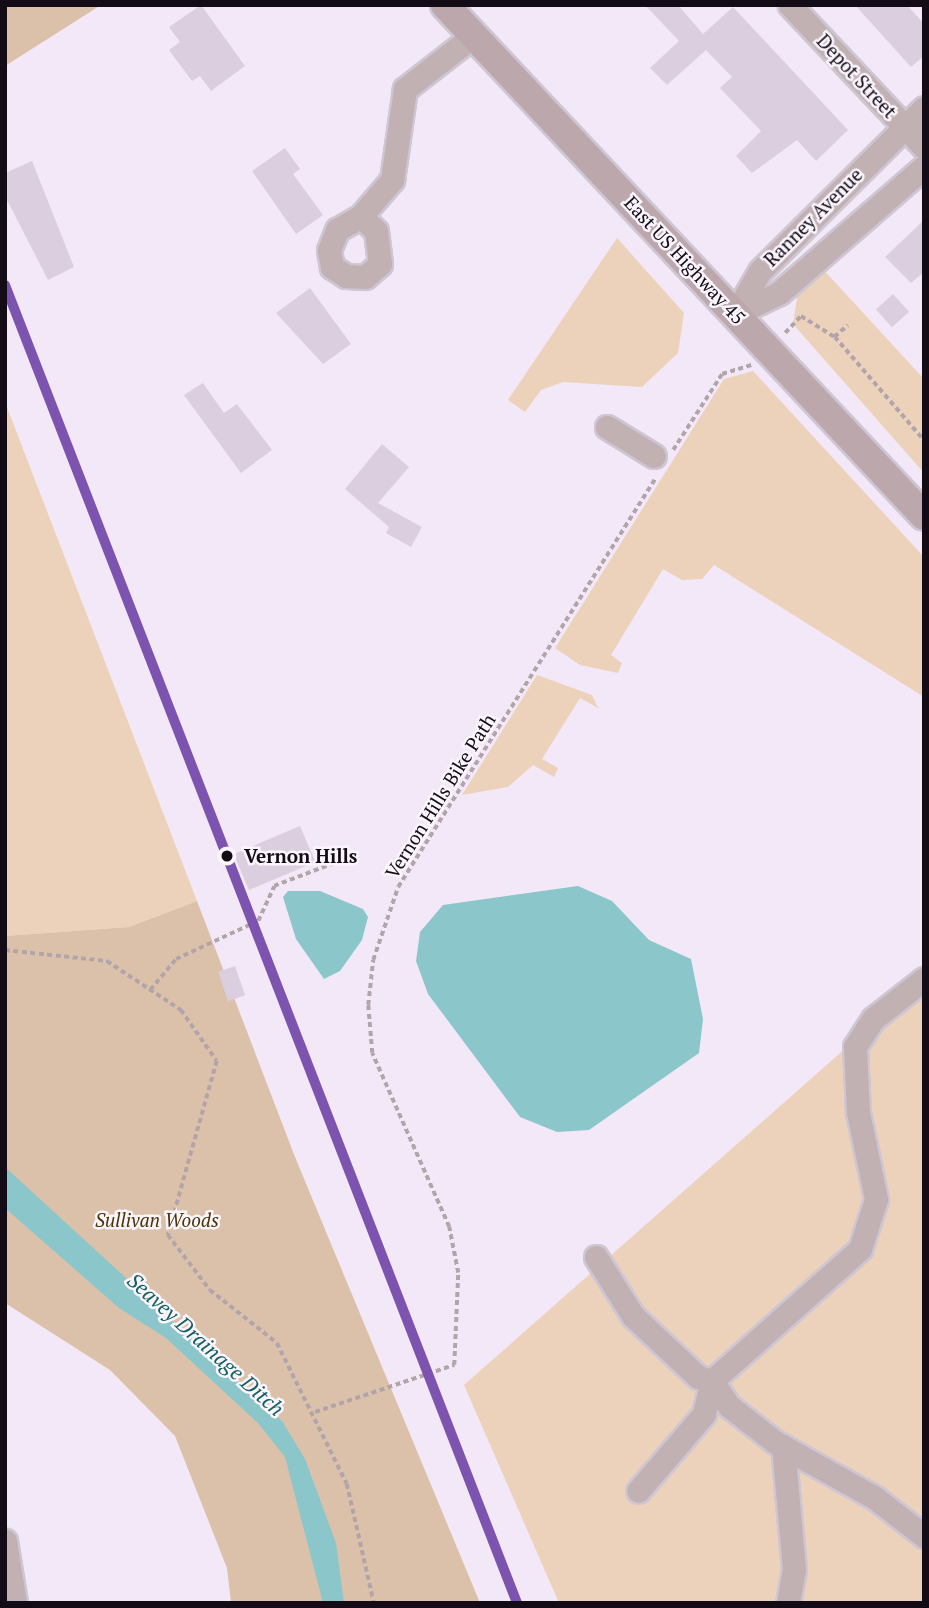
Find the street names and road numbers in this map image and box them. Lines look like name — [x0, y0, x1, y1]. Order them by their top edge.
street label: Depot Street — [812, 29, 902, 123]
street label: Ranney Avenue — [759, 163, 867, 271]
street label: East US Highway 45 — [620, 191, 750, 329]
street label: Vernon Hills Bike Path — [380, 709, 500, 883]

